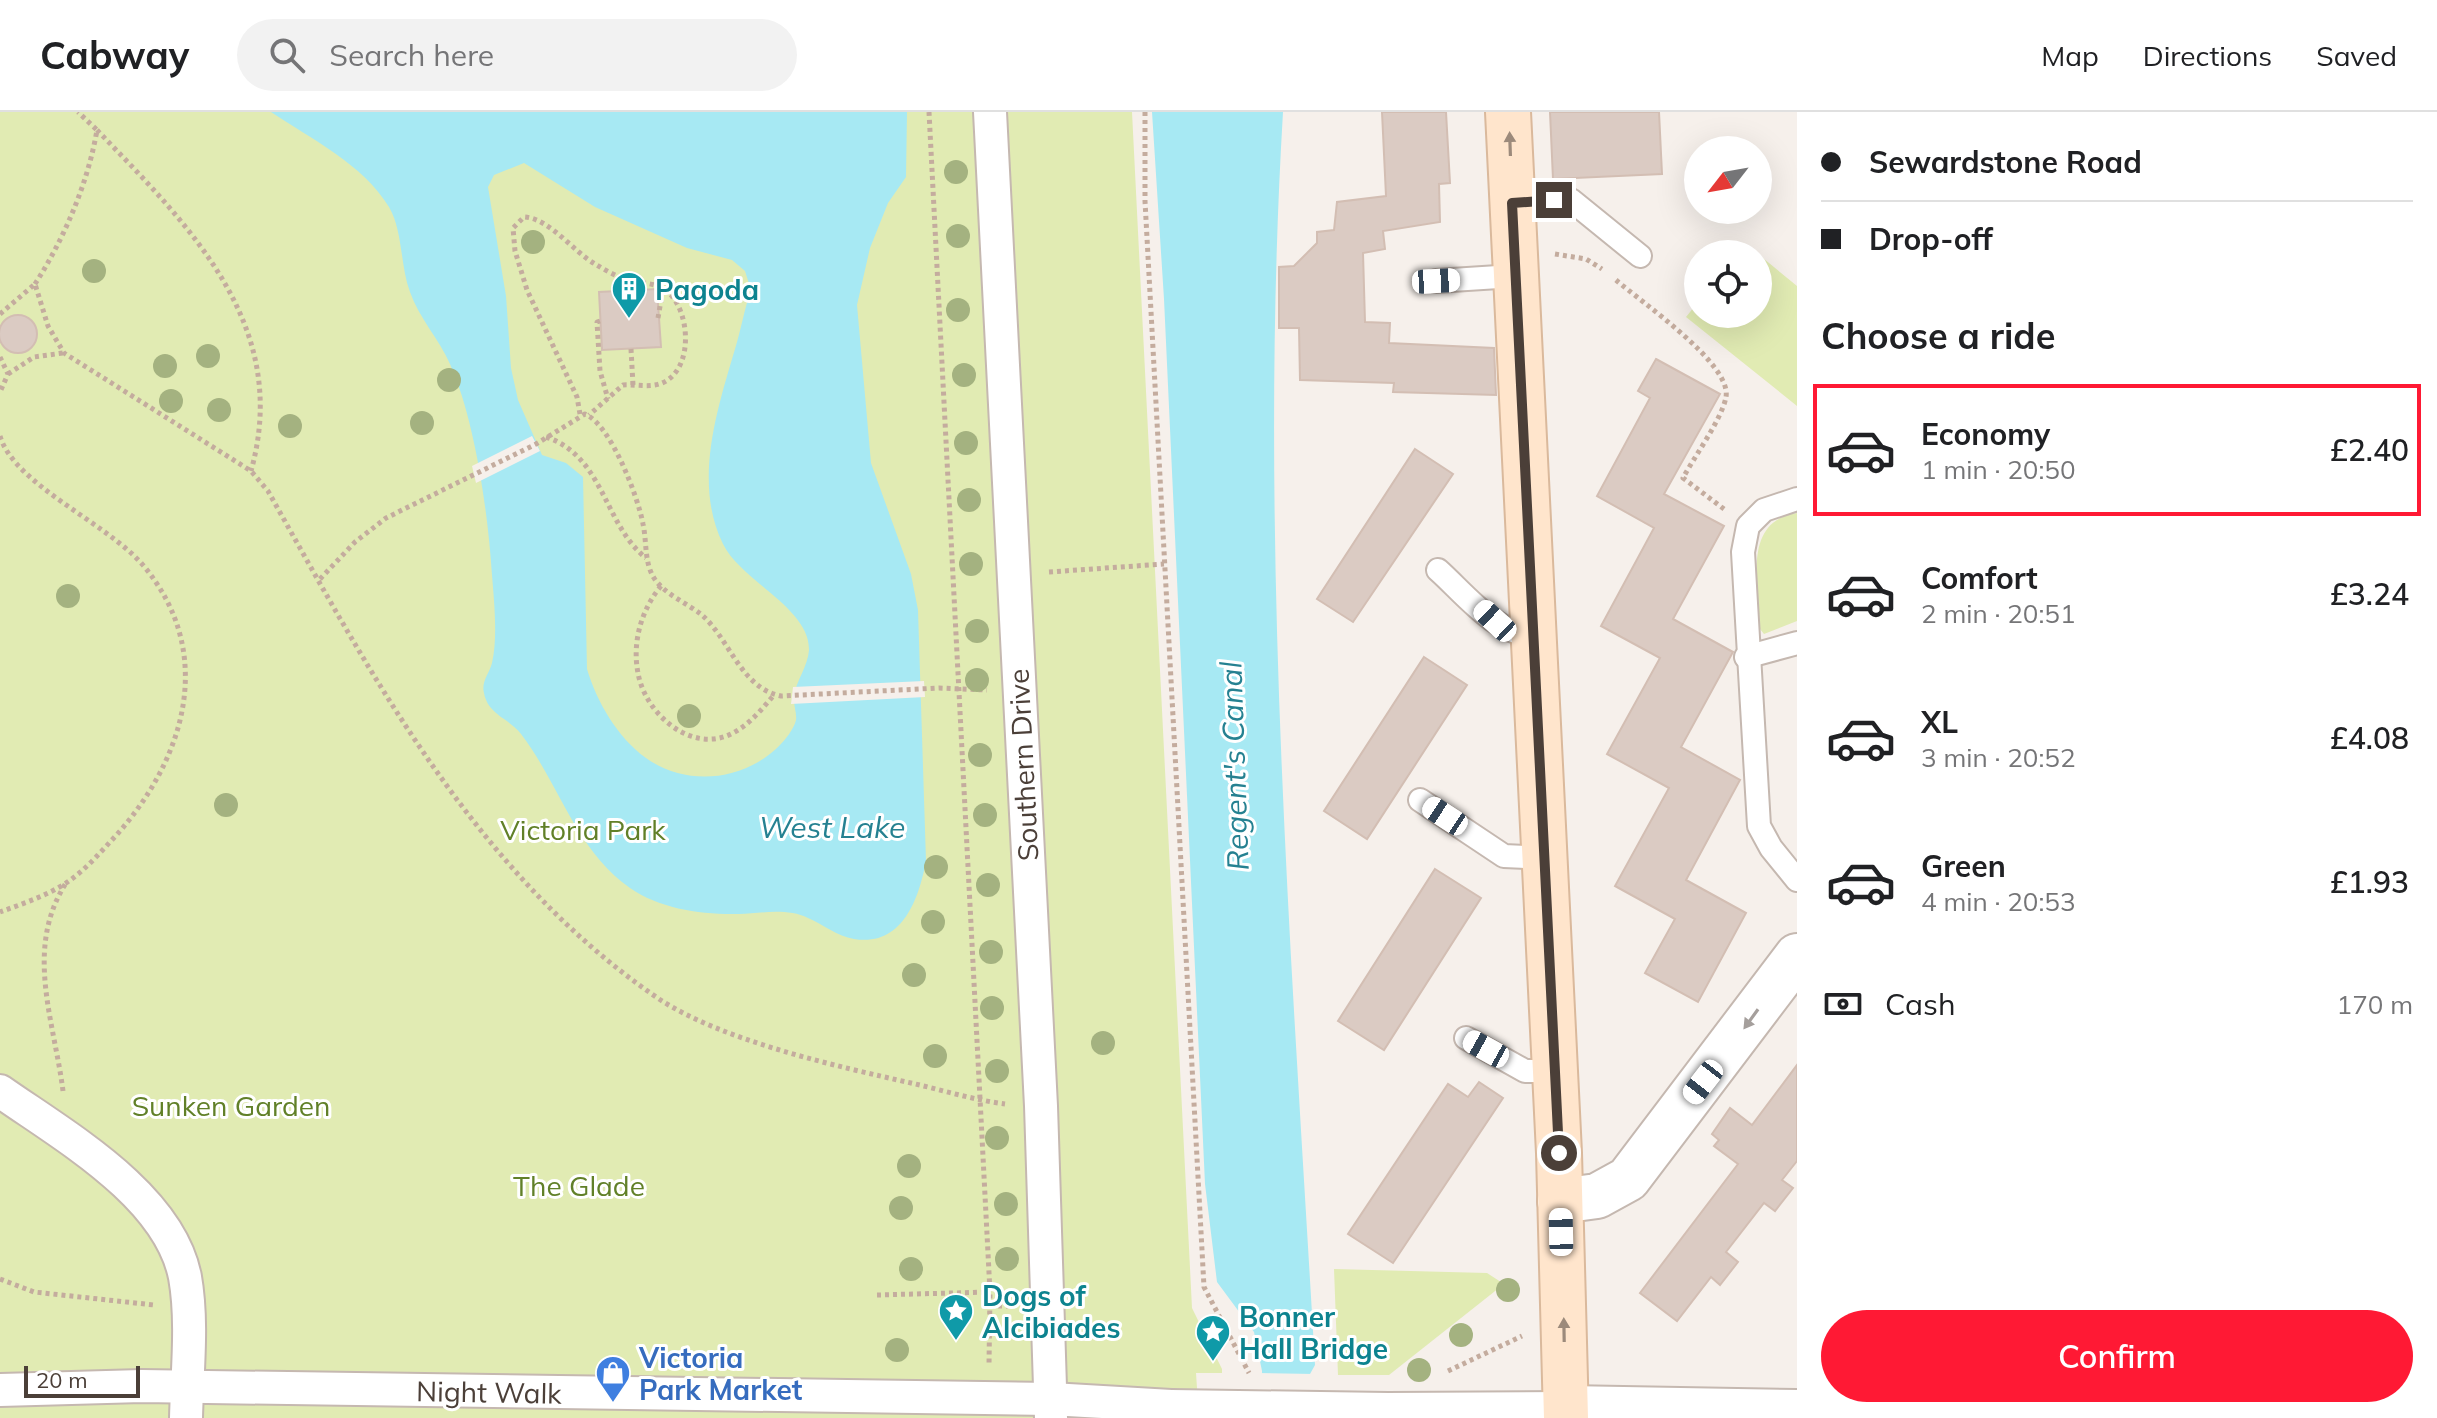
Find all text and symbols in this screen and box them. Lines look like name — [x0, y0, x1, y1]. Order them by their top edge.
search box — [237, 19, 797, 91]
text: Cabway — [40, 31, 189, 79]
icon: search — [265, 33, 309, 77]
text: Search here — [329, 36, 494, 74]
text: Map — [2041, 38, 2099, 73]
text: Directions — [2143, 38, 2272, 73]
text: Saved — [2316, 38, 2397, 73]
one-way arrow — [1503, 131, 1516, 156]
north arrow — [1684, 136, 1772, 224]
map controls — [1684, 136, 1772, 328]
text: Sewardstone Road — [1869, 143, 2142, 181]
route end — [1536, 182, 1572, 218]
text: Drop-off — [1869, 220, 1993, 258]
button: locate — [1684, 240, 1772, 328]
car — [1411, 268, 1461, 294]
building icon: Pagoda — [610, 270, 648, 320]
place label: Pagoda — [655, 272, 759, 307]
text: Choose a ride — [1821, 313, 2055, 358]
icon: car — [1825, 414, 1897, 486]
text: Economy — [1921, 415, 2050, 453]
text: £2.40 — [2330, 431, 2409, 469]
text: 1 min · 20:50 — [1921, 453, 2076, 486]
icon: car — [1825, 558, 1897, 630]
text: Comfort — [1921, 559, 2038, 597]
text: £3.24 — [2330, 575, 2409, 613]
car — [1469, 596, 1521, 646]
text: 2 min · 20:51 — [1921, 597, 2076, 630]
water label: Regent's Canal — [1211, 660, 1257, 871]
street label: Southern Drive — [1000, 668, 1046, 862]
icon: car — [1825, 702, 1897, 774]
text: XL — [1921, 703, 1958, 741]
text: £4.08 — [2330, 719, 2409, 757]
text: 3 min · 20:52 — [1921, 741, 2076, 774]
car — [1418, 793, 1472, 839]
water label: West Lake — [759, 808, 905, 846]
park label: Victoria Park — [500, 812, 666, 847]
icon: car — [1825, 846, 1897, 918]
text: Green — [1921, 847, 2006, 885]
text: £1.93 — [2330, 863, 2409, 901]
text: 4 min · 20:53 — [1921, 885, 2076, 918]
icon: cash — [1821, 982, 1865, 1026]
text: Cash — [1885, 985, 1956, 1023]
text: 170 m — [2337, 988, 2413, 1021]
one-way arrow — [1743, 1008, 1759, 1030]
car — [1459, 1027, 1513, 1071]
car — [1679, 1056, 1727, 1108]
park label: Sunken Garden — [132, 1088, 330, 1123]
route start — [1541, 1135, 1577, 1171]
park label: The Glade — [513, 1168, 645, 1203]
car — [1549, 1208, 1573, 1256]
place label: Dogs of Alcibiades — [982, 1278, 1121, 1345]
place icon: Dogs of Alcibiades — [937, 1292, 975, 1342]
place label: Bonner Hall Bridge — [1239, 1299, 1388, 1366]
button: Confirm — [1821, 1310, 2413, 1402]
place icon: Bonner Hall Bridge — [1194, 1313, 1232, 1363]
one-way arrow — [1557, 1317, 1570, 1342]
place label: Victoria Park Market — [638, 1340, 803, 1407]
shop icon: Victoria Park Market — [594, 1354, 632, 1404]
scale bar — [24, 1362, 140, 1398]
text: 20 m — [36, 1366, 87, 1394]
street label: Night Walk — [416, 1373, 563, 1411]

